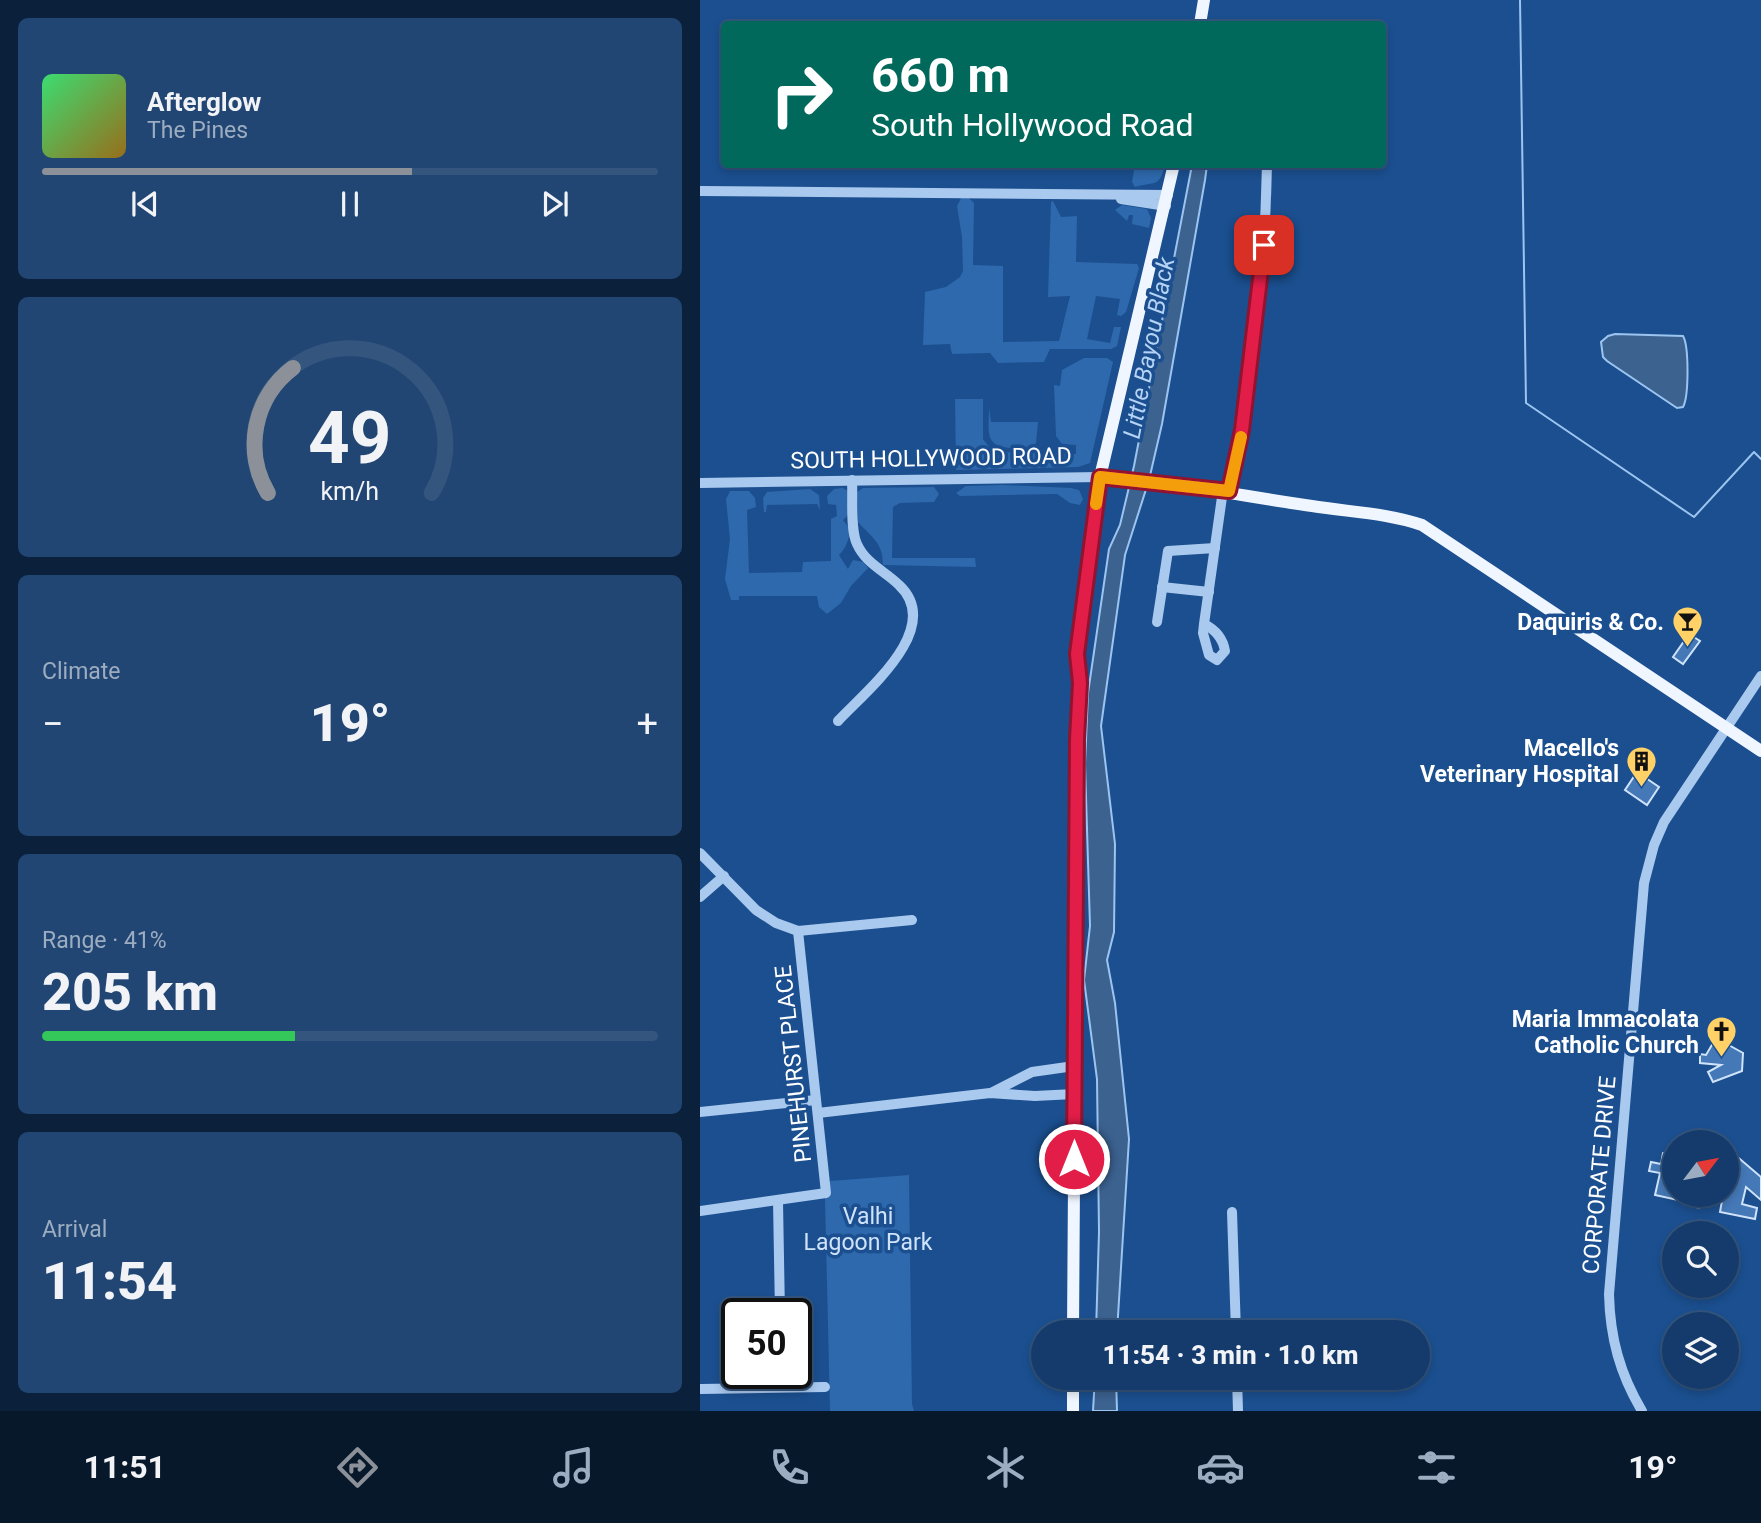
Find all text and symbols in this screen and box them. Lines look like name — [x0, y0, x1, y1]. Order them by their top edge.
text: 660 m — [871, 47, 1010, 104]
icon: right — [756, 49, 847, 140]
text: Afterglow — [147, 87, 261, 117]
text: South Hollywood Road — [871, 106, 1194, 144]
text: The Pines — [147, 117, 248, 144]
icon: previous — [126, 185, 164, 223]
icon: pause — [331, 185, 369, 223]
icon: next — [536, 185, 574, 223]
pin — [1234, 215, 1294, 275]
icon: arrive — [1245, 226, 1283, 264]
water label: Little Bayou Black — [1118, 254, 1181, 441]
text: 49 — [308, 395, 392, 481]
street label: SOUTH HOLLYWOOD ROAD — [790, 443, 1072, 474]
text: km/h — [321, 477, 379, 506]
bar icon: Daquiris & Co. — [1670, 605, 1704, 649]
place label: Daquiris & Co. — [1517, 609, 1664, 636]
text: Climate — [42, 658, 121, 685]
text: 19° — [310, 693, 390, 754]
text: − — [42, 702, 64, 746]
text: + — [636, 702, 658, 746]
place label: Macello's Veterinary Hospital — [1420, 735, 1619, 788]
building icon: Macello's Veterinary Hospital — [1625, 744, 1659, 788]
text: Range · 41% — [42, 927, 167, 954]
text: 205 km — [42, 962, 218, 1023]
street label: PINEHURST PLACE — [770, 964, 817, 1164]
place label: Maria Immacolata Catholic Church — [1512, 1006, 1699, 1059]
church icon: Maria Immacolata Catholic Church — [1705, 1015, 1739, 1059]
street label: CORPORATE DRIVE — [1577, 1075, 1622, 1275]
position arrow — [1037, 1122, 1111, 1196]
north arrow — [1662, 1130, 1740, 1208]
map controls — [1662, 1130, 1739, 1389]
park label: Valhi Lagoon Park — [804, 1203, 933, 1256]
text: Arrival — [42, 1216, 107, 1243]
button: search — [1662, 1221, 1739, 1298]
text: 11:54 — [42, 1251, 177, 1312]
speed limit sign: 50 — [721, 1298, 812, 1389]
button: layers — [1662, 1312, 1739, 1389]
text: 11:54 · 3 min · 1.0 km — [1103, 1340, 1358, 1370]
icon: directions — [333, 1443, 382, 1492]
icon: music — [549, 1443, 598, 1492]
icon: phone — [765, 1443, 814, 1492]
icon: climate — [981, 1443, 1030, 1492]
icon: car — [1196, 1443, 1245, 1492]
icon: filters — [1412, 1443, 1461, 1492]
text: 11:51 — [83, 1448, 166, 1486]
text: 19° — [1628, 1448, 1677, 1486]

